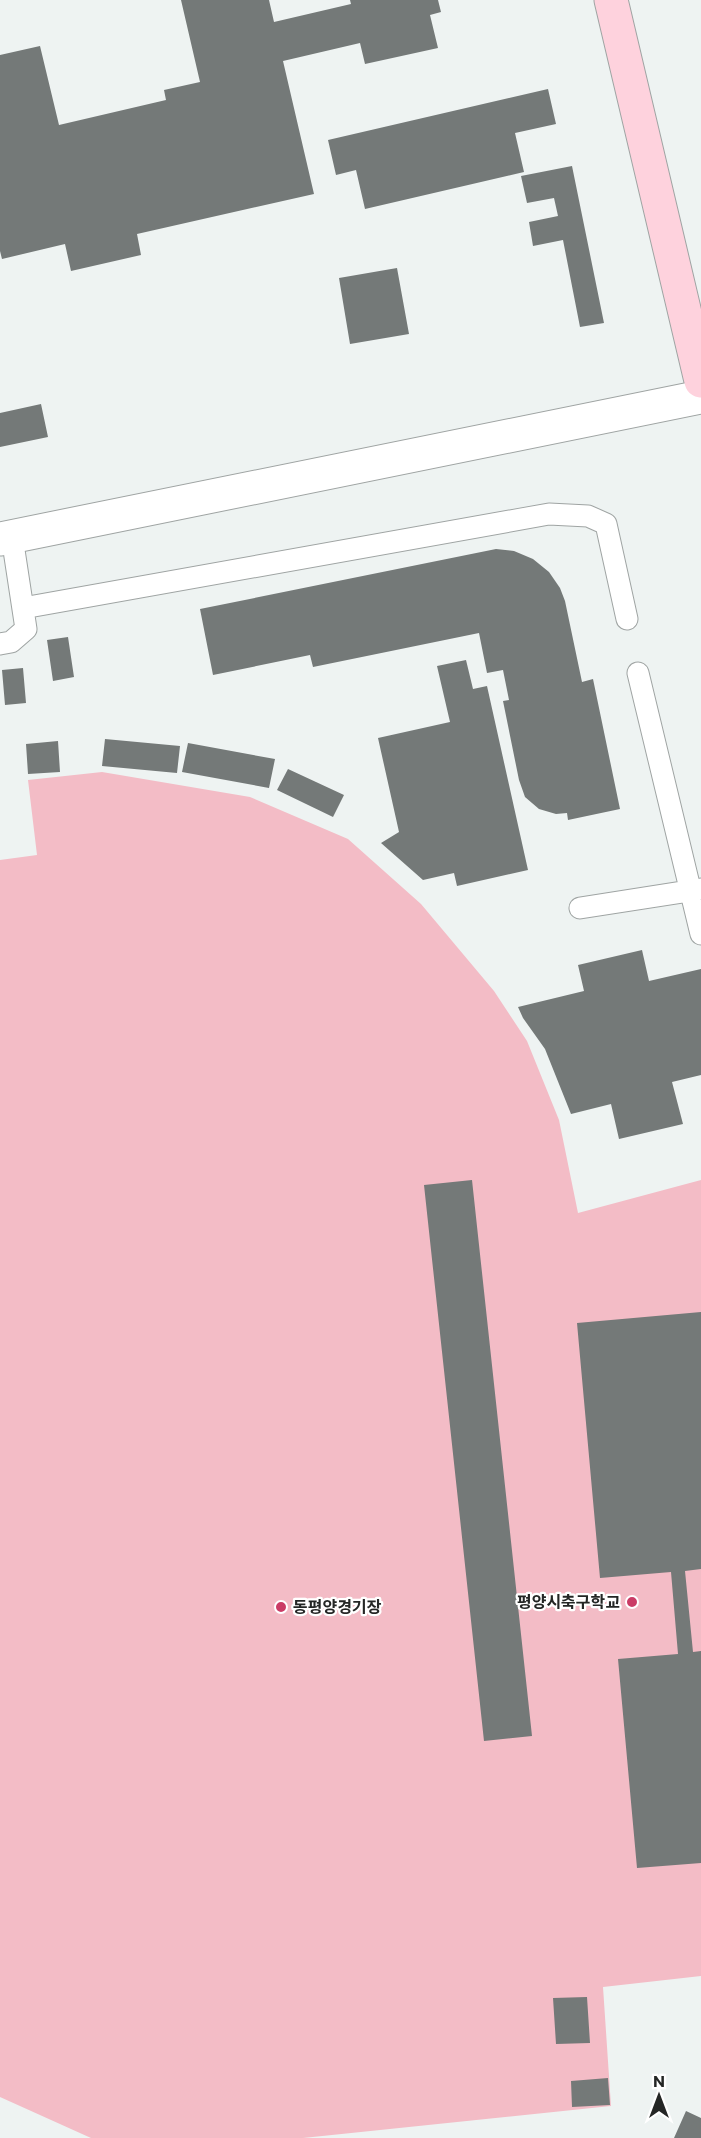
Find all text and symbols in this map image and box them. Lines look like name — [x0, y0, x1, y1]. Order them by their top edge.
place label: 평양시축구학교 — [517, 1592, 620, 1611]
marker: 평양시축구학교 — [625, 1595, 639, 1609]
place label: 동평양경기장 — [293, 1597, 382, 1616]
marker: 동평양경기장 — [274, 1600, 288, 1614]
north arrow — [629, 2066, 689, 2126]
text: N — [653, 2071, 665, 2090]

